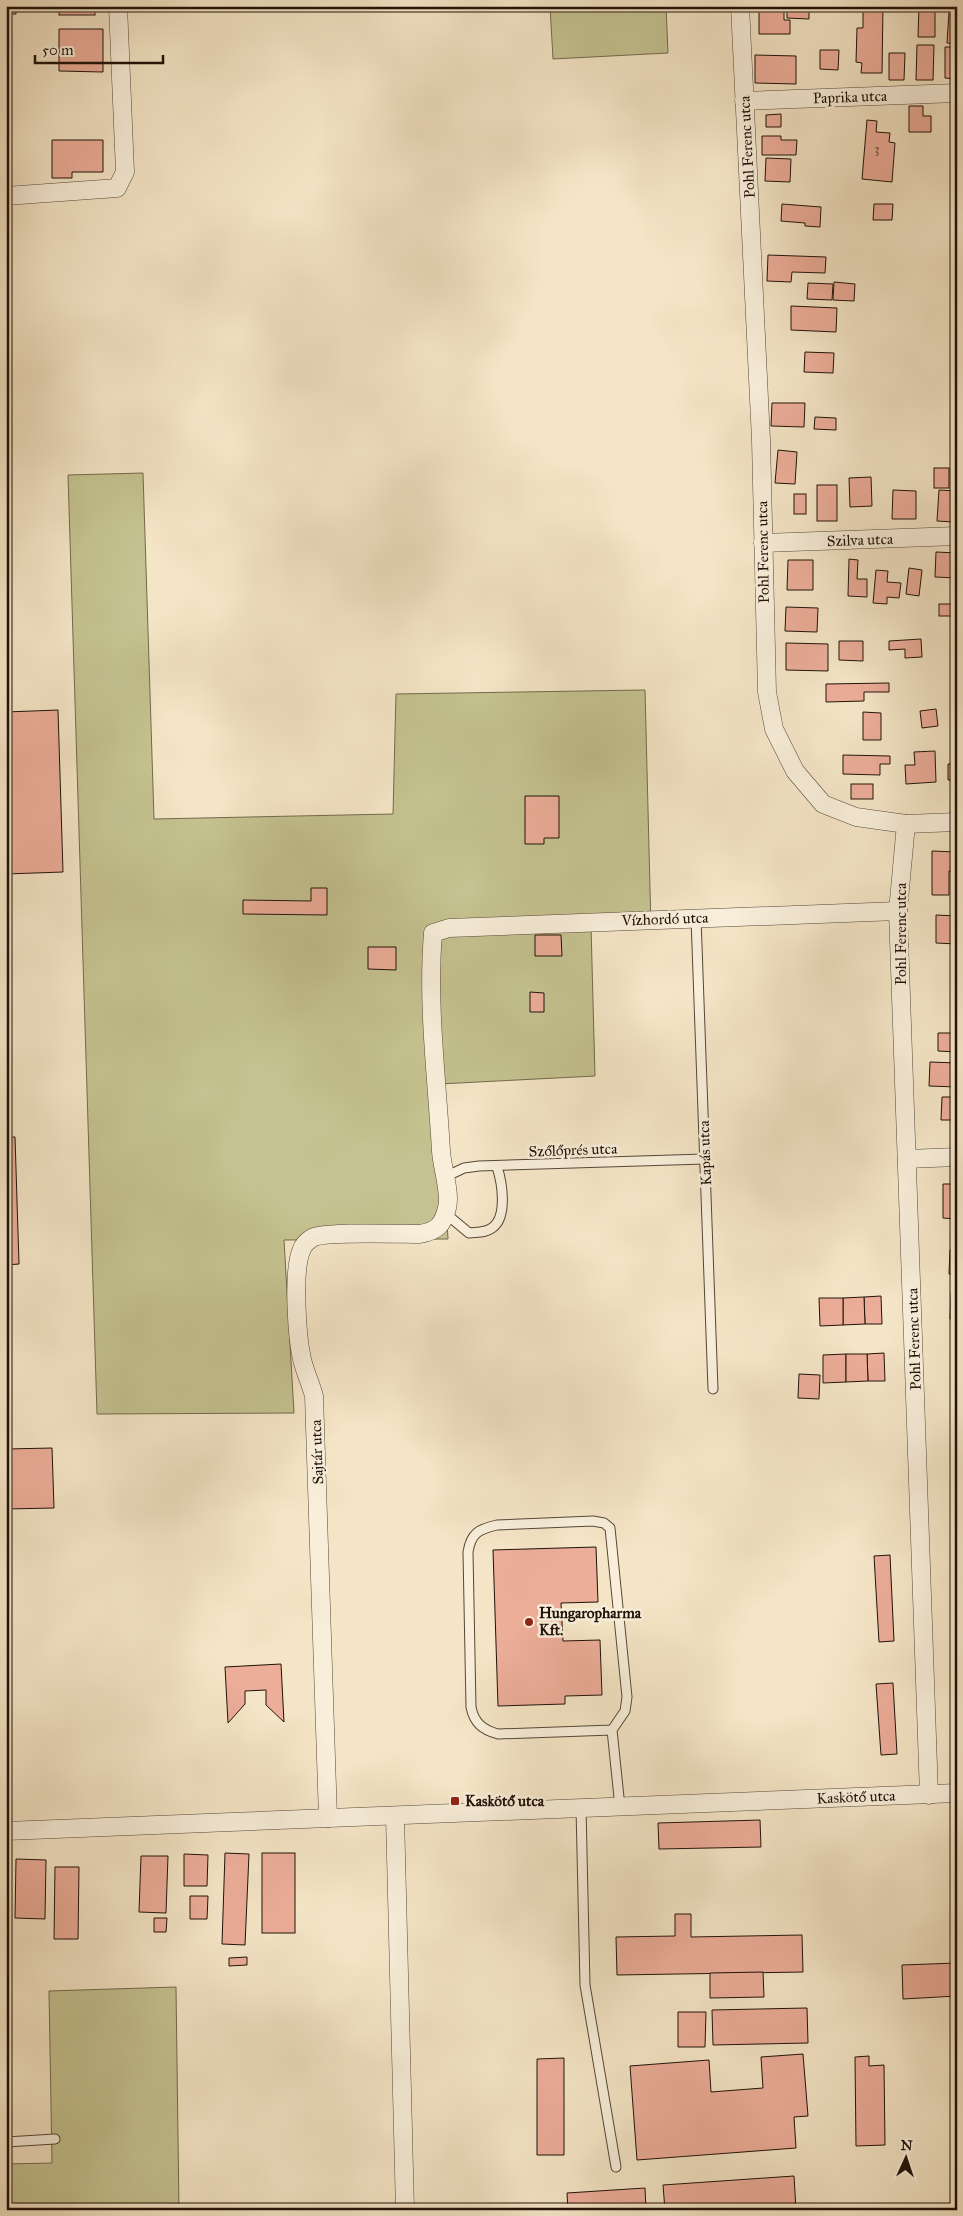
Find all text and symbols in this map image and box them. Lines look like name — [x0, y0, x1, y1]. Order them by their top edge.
scale bar — [35, 32, 162, 64]
text: 50 m — [42, 41, 74, 59]
street label: Paprika utca — [813, 87, 888, 107]
street label: Pohl Ferenc utca — [735, 95, 759, 199]
house number: 3 — [875, 142, 880, 156]
street label: Pohl Ferenc utca — [753, 500, 773, 603]
street label: Szilva utca — [827, 530, 894, 550]
street label: Pohl Ferenc utca — [892, 882, 910, 985]
street label: Vízhordó utca — [620, 908, 709, 930]
street label: Kapás utca — [695, 1119, 715, 1186]
street label: Szőlőprés utca — [528, 1139, 618, 1161]
street label: Pohl Ferenc utca — [903, 1287, 925, 1391]
street label: Sajtár utca — [307, 1419, 327, 1485]
place label: Hungaropharma Kft. — [539, 1604, 642, 1639]
marker: Hungaropharma Kft. — [523, 1616, 535, 1628]
street label: Kaskötő utca — [816, 1787, 896, 1807]
place label: Kaskötő utca — [465, 1792, 545, 1810]
marker: Kaskötő utca — [449, 1795, 461, 1807]
north arrow — [880, 2134, 930, 2184]
text: N — [900, 2137, 913, 2154]

